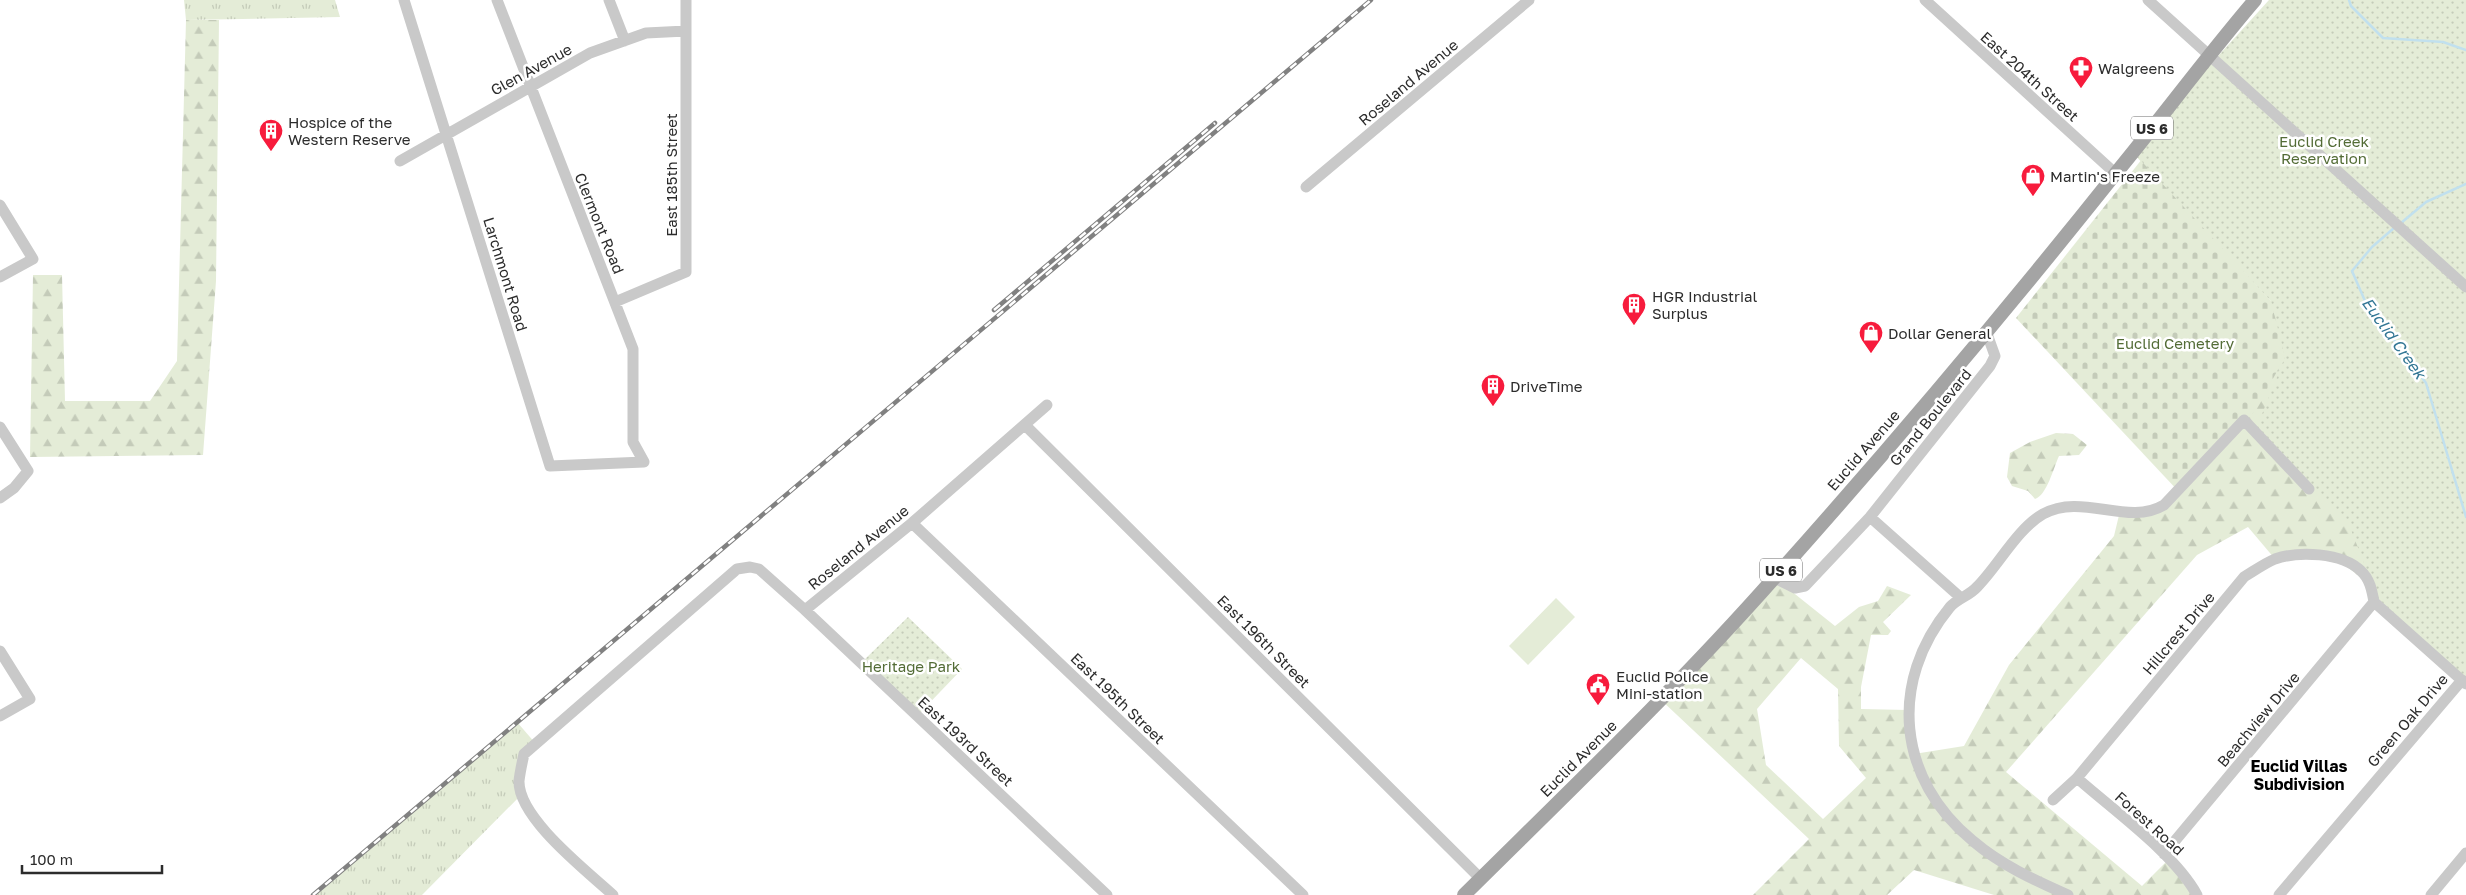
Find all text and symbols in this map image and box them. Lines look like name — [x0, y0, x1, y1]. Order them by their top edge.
street label: East 204th Street — [1977, 27, 2083, 125]
street label: Roseland Avenue — [1355, 35, 1462, 129]
street label: Glen Avenue — [487, 39, 575, 99]
pharmacy icon: Walgreens — [2068, 55, 2094, 89]
place label: Walgreens — [2098, 59, 2174, 77]
place label: Hospice of the Western Reserve — [288, 113, 411, 148]
street label: East 185th Street — [662, 113, 680, 237]
road number: US 6 — [2131, 116, 2173, 140]
building icon: Hospice of the Western Reserve — [258, 118, 284, 152]
park label: Euclid Creek Reservation — [2279, 132, 2370, 167]
shop icon: Martin's Freeze — [2020, 163, 2046, 197]
place label: Martin's Freeze — [2050, 167, 2160, 185]
street label: Clermont Road — [572, 170, 628, 276]
street label: Larchmont Road — [480, 215, 532, 333]
place label: HGR Industrial Surplus — [1652, 287, 1757, 322]
building icon: HGR Industrial Surplus — [1621, 292, 1647, 326]
water label: Euclid Creek — [2358, 293, 2431, 384]
shop icon: Dollar General — [1858, 320, 1884, 354]
place label: Dollar General — [1888, 324, 1992, 342]
park label: Euclid Cemetery — [2116, 334, 2235, 352]
street label: Grand Boulevard — [1885, 365, 1975, 469]
building icon: DriveTime — [1480, 373, 1506, 407]
place label: DriveTime — [1510, 377, 1583, 395]
street label: Euclid Avenue — [1823, 406, 1903, 494]
street label: Roseland Avenue — [804, 501, 912, 593]
road number: US 6 — [1760, 558, 1802, 582]
street label: Hillcrest Drive — [2138, 588, 2218, 678]
street label: East 196th Street — [1214, 591, 1314, 691]
street label: East 195th Street — [1067, 649, 1169, 747]
park label: Heritage Park — [862, 657, 961, 675]
place label: Euclid Police Mini-station — [1616, 667, 1709, 702]
street label: Beachview Drive — [2213, 668, 2303, 770]
street label: Green Oak Drive — [2363, 670, 2451, 770]
public building icon: Euclid Police Mini-station — [1585, 672, 1611, 706]
street label: East 193rd Street — [915, 692, 1017, 790]
street label: Euclid Avenue — [1536, 716, 1620, 800]
district label: Euclid Villas Subdivision — [2251, 756, 2348, 794]
street label: Forest Road — [2112, 787, 2188, 859]
scale bar — [22, 842, 162, 874]
text: 100 m — [30, 850, 73, 868]

